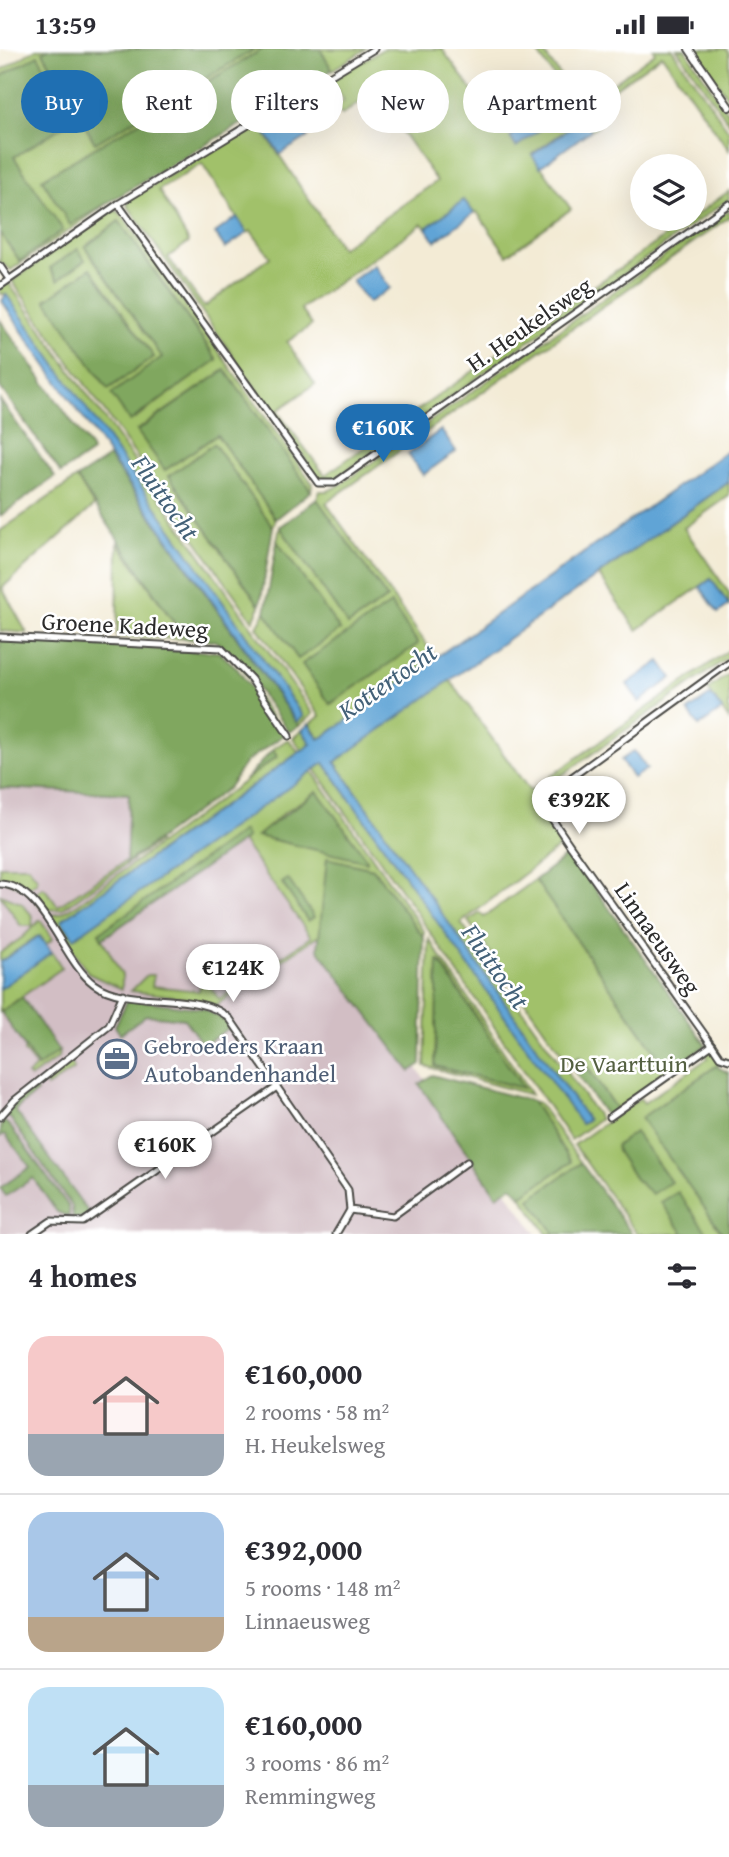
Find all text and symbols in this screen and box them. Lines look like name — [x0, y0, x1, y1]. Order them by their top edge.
text: 13:59 — [35, 5, 96, 44]
chip: Buy — [21, 70, 108, 133]
chip: Rent — [122, 70, 217, 133]
chip: Filters — [231, 70, 343, 133]
chip: New — [357, 70, 449, 133]
chip: Apartment — [463, 70, 621, 133]
map controls — [630, 154, 707, 231]
button: layers — [630, 154, 707, 231]
street label: H. Heukelsweg — [459, 268, 599, 380]
pin: €160K — [334, 405, 432, 464]
text: €160K — [352, 410, 414, 443]
water label: Fluittocht — [122, 445, 210, 549]
street label: Groene Kadeweg — [41, 603, 209, 647]
water label: Kottertocht — [329, 632, 445, 730]
pin: €392K — [530, 777, 628, 836]
text: €392K — [548, 782, 610, 815]
street label: Linnaeusweg — [606, 875, 710, 1001]
water label: Fluittocht — [452, 914, 540, 1018]
pin: €124K — [184, 944, 282, 1004]
text: €124K — [202, 950, 264, 983]
place label: Gebroeders Kraan Autobandenhandel — [144, 1028, 336, 1091]
office icon: Gebroeders Kraan Autobandenhandel — [96, 1038, 138, 1080]
park label: De Vaarttuin — [560, 1046, 689, 1081]
pin: €160K — [116, 1121, 214, 1181]
text: €160K — [134, 1127, 196, 1160]
text: 4 homes — [28, 1254, 137, 1298]
icon: filters — [663, 1257, 701, 1295]
text: €160,000 — [245, 1351, 362, 1395]
icon: home — [84, 1364, 168, 1448]
text: 2 rooms · 58 m² — [245, 1395, 389, 1428]
text: H. Heukelsweg — [245, 1428, 385, 1461]
text: €392,000 — [245, 1527, 362, 1571]
icon: home — [84, 1540, 168, 1624]
text: 5 rooms · 148 m² — [245, 1571, 400, 1604]
text: Linnaeusweg — [245, 1604, 370, 1637]
text: €160,000 — [245, 1702, 362, 1746]
icon: home — [84, 1715, 168, 1799]
text: 3 rooms · 86 m² — [245, 1746, 389, 1779]
text: Remmingweg — [245, 1779, 376, 1812]

